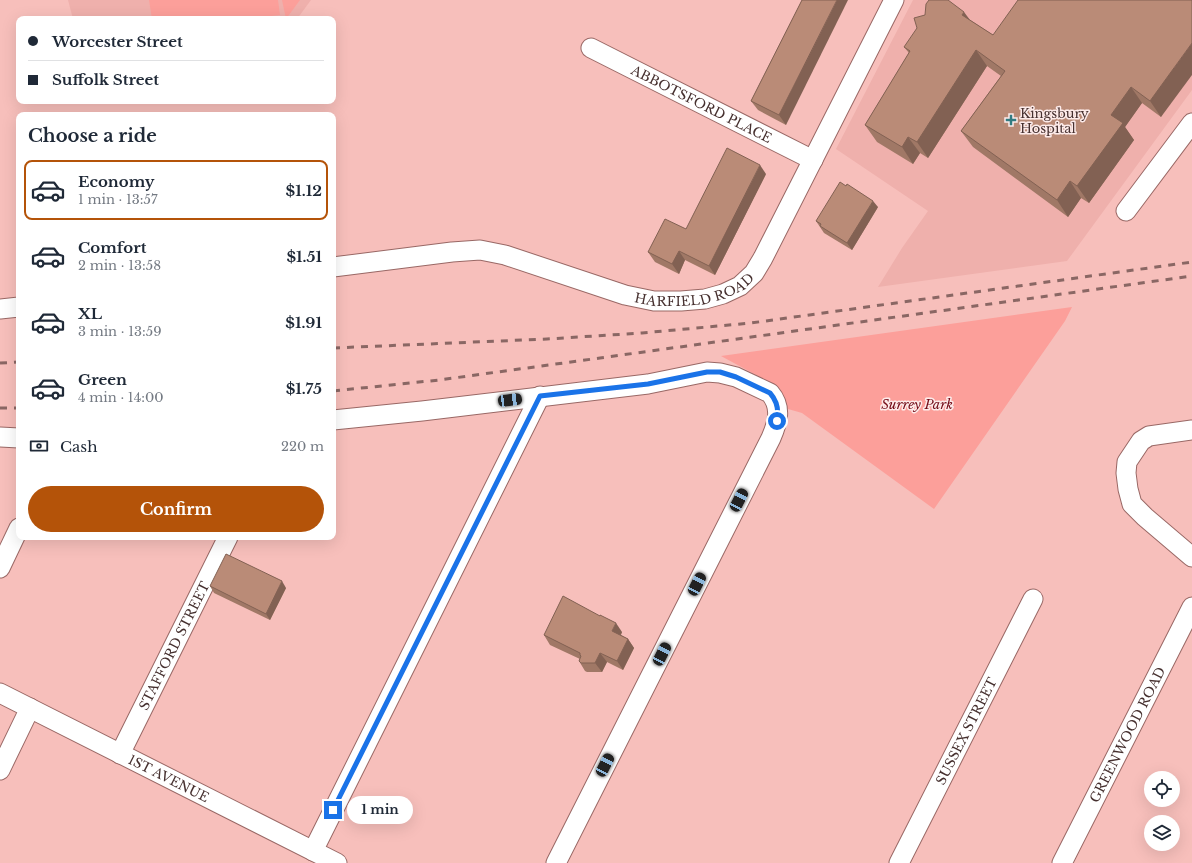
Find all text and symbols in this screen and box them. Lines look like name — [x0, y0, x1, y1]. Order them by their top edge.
text: Worcester Street — [52, 32, 183, 51]
street label: ABBOTSFORD PLACE — [627, 61, 775, 147]
text: Suffolk Street — [52, 70, 159, 89]
place label: Kingsbury Hospital — [1020, 105, 1090, 137]
marker: Kingsbury Hospital — [1005, 114, 1017, 126]
text: Choose a ride — [28, 125, 157, 147]
icon: car — [30, 172, 66, 208]
text: Economy — [78, 172, 155, 191]
text: $1.12 — [286, 181, 322, 200]
text: 1 min · 13:57 — [78, 191, 157, 208]
icon: car — [30, 238, 66, 274]
text: Comfort — [78, 238, 146, 257]
text: $1.51 — [286, 247, 322, 266]
text: 2 min · 13:58 — [78, 257, 161, 274]
street label: HARFIELD ROAD — [633, 269, 758, 310]
icon: car — [30, 304, 66, 340]
text: XL — [78, 304, 102, 323]
text: $1.91 — [285, 313, 322, 332]
text: 3 min · 13:59 — [78, 323, 162, 340]
icon: car — [30, 370, 66, 406]
text: Green — [78, 370, 127, 389]
text: $1.75 — [286, 379, 322, 398]
text: 4 min · 14:00 — [78, 389, 164, 406]
car — [497, 393, 523, 407]
park label: Surrey Park — [881, 396, 953, 413]
route start — [768, 412, 786, 430]
icon: cash — [28, 435, 50, 457]
text: Cash — [60, 437, 97, 456]
text: 220 m — [281, 438, 324, 455]
button: Confirm — [28, 486, 324, 532]
car — [728, 487, 750, 513]
car — [686, 571, 708, 597]
street label: STAFFORD STREET — [135, 578, 214, 713]
car — [651, 641, 673, 667]
street label: GREENWOOD ROAD — [1086, 664, 1169, 806]
street label: SUSSEX STREET — [932, 674, 1001, 788]
street label: 1ST AVENUE — [125, 751, 212, 806]
car — [594, 752, 616, 778]
map controls — [1144, 771, 1180, 851]
button: locate — [1144, 771, 1180, 807]
callout: 1 min — [347, 796, 413, 824]
route end — [324, 801, 342, 819]
text: 1 min — [361, 801, 399, 818]
button: layers — [1144, 815, 1180, 851]

